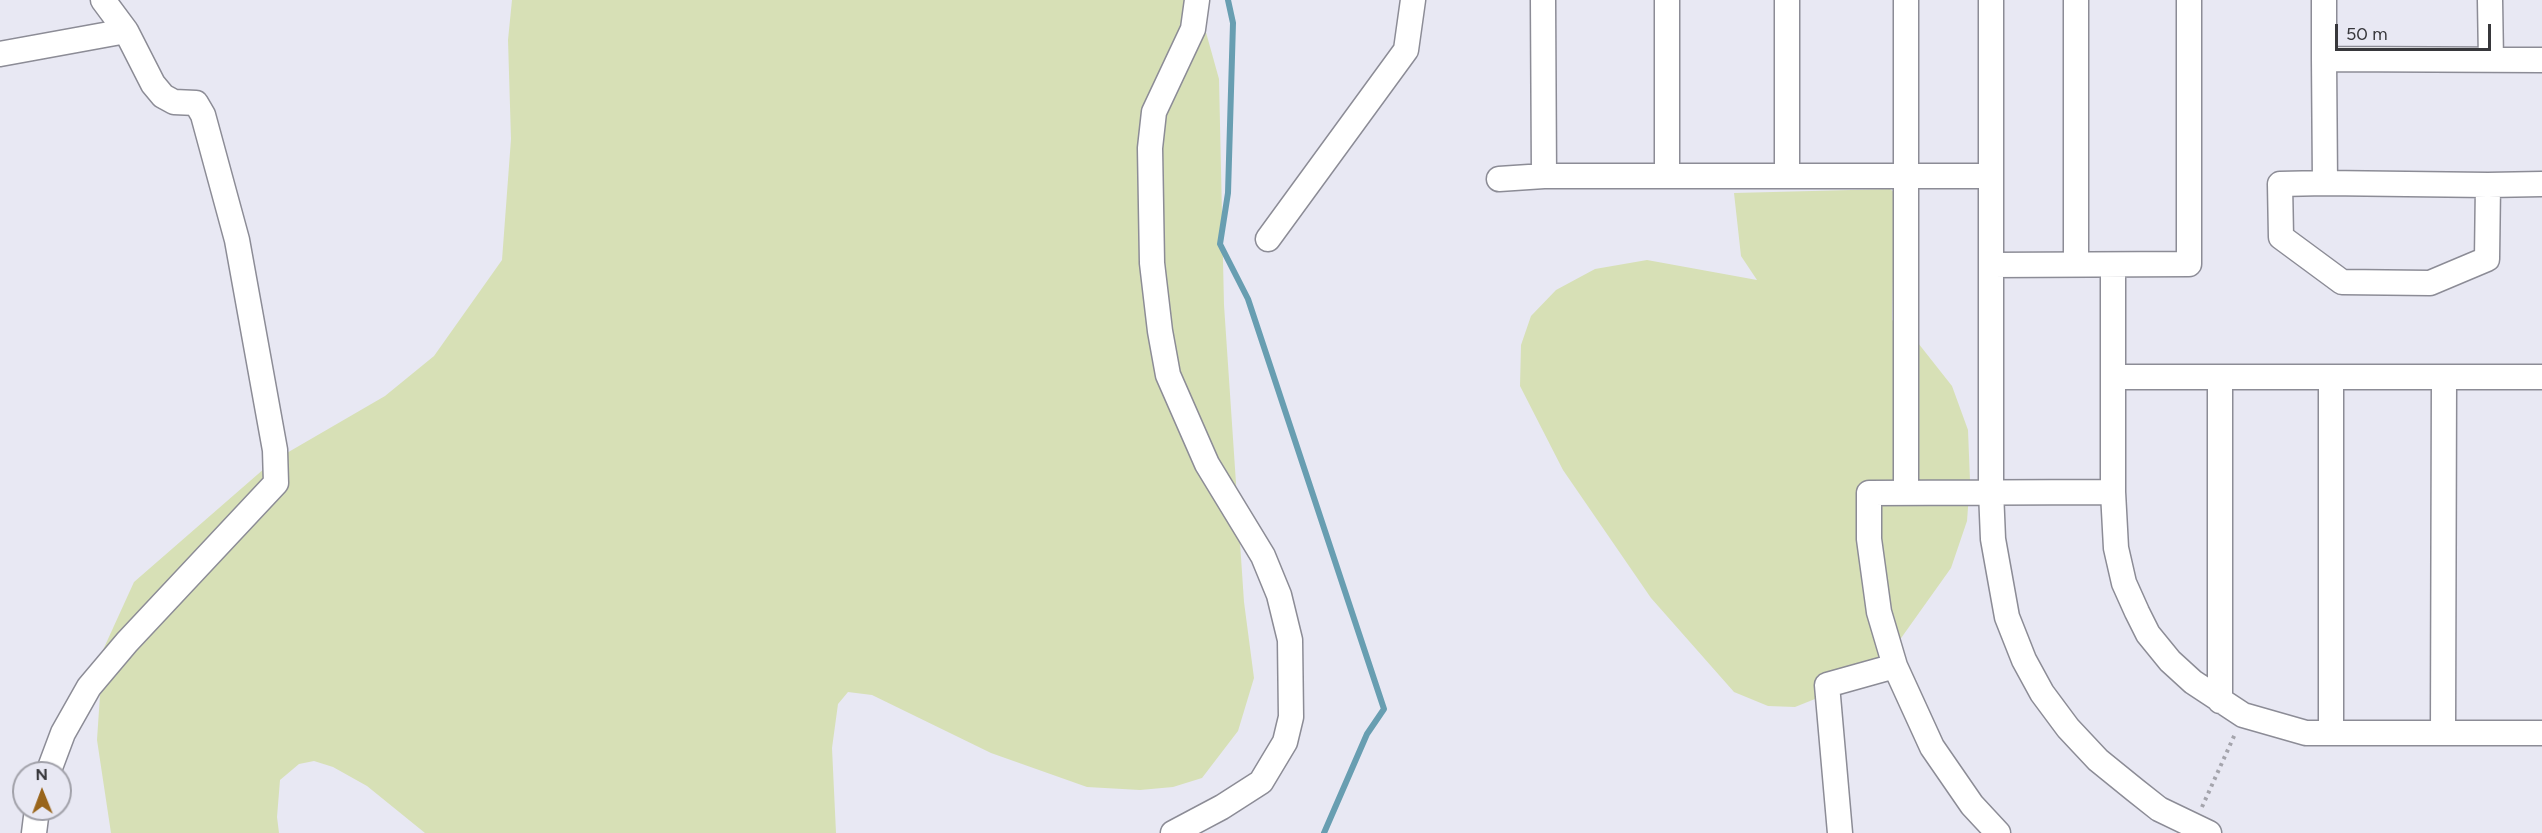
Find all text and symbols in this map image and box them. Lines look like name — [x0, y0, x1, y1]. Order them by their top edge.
scale bar — [2338, 12, 2494, 50]
text: 50 m — [2346, 23, 2388, 45]
north arrow — [12, 761, 72, 821]
text: N — [35, 765, 48, 784]

